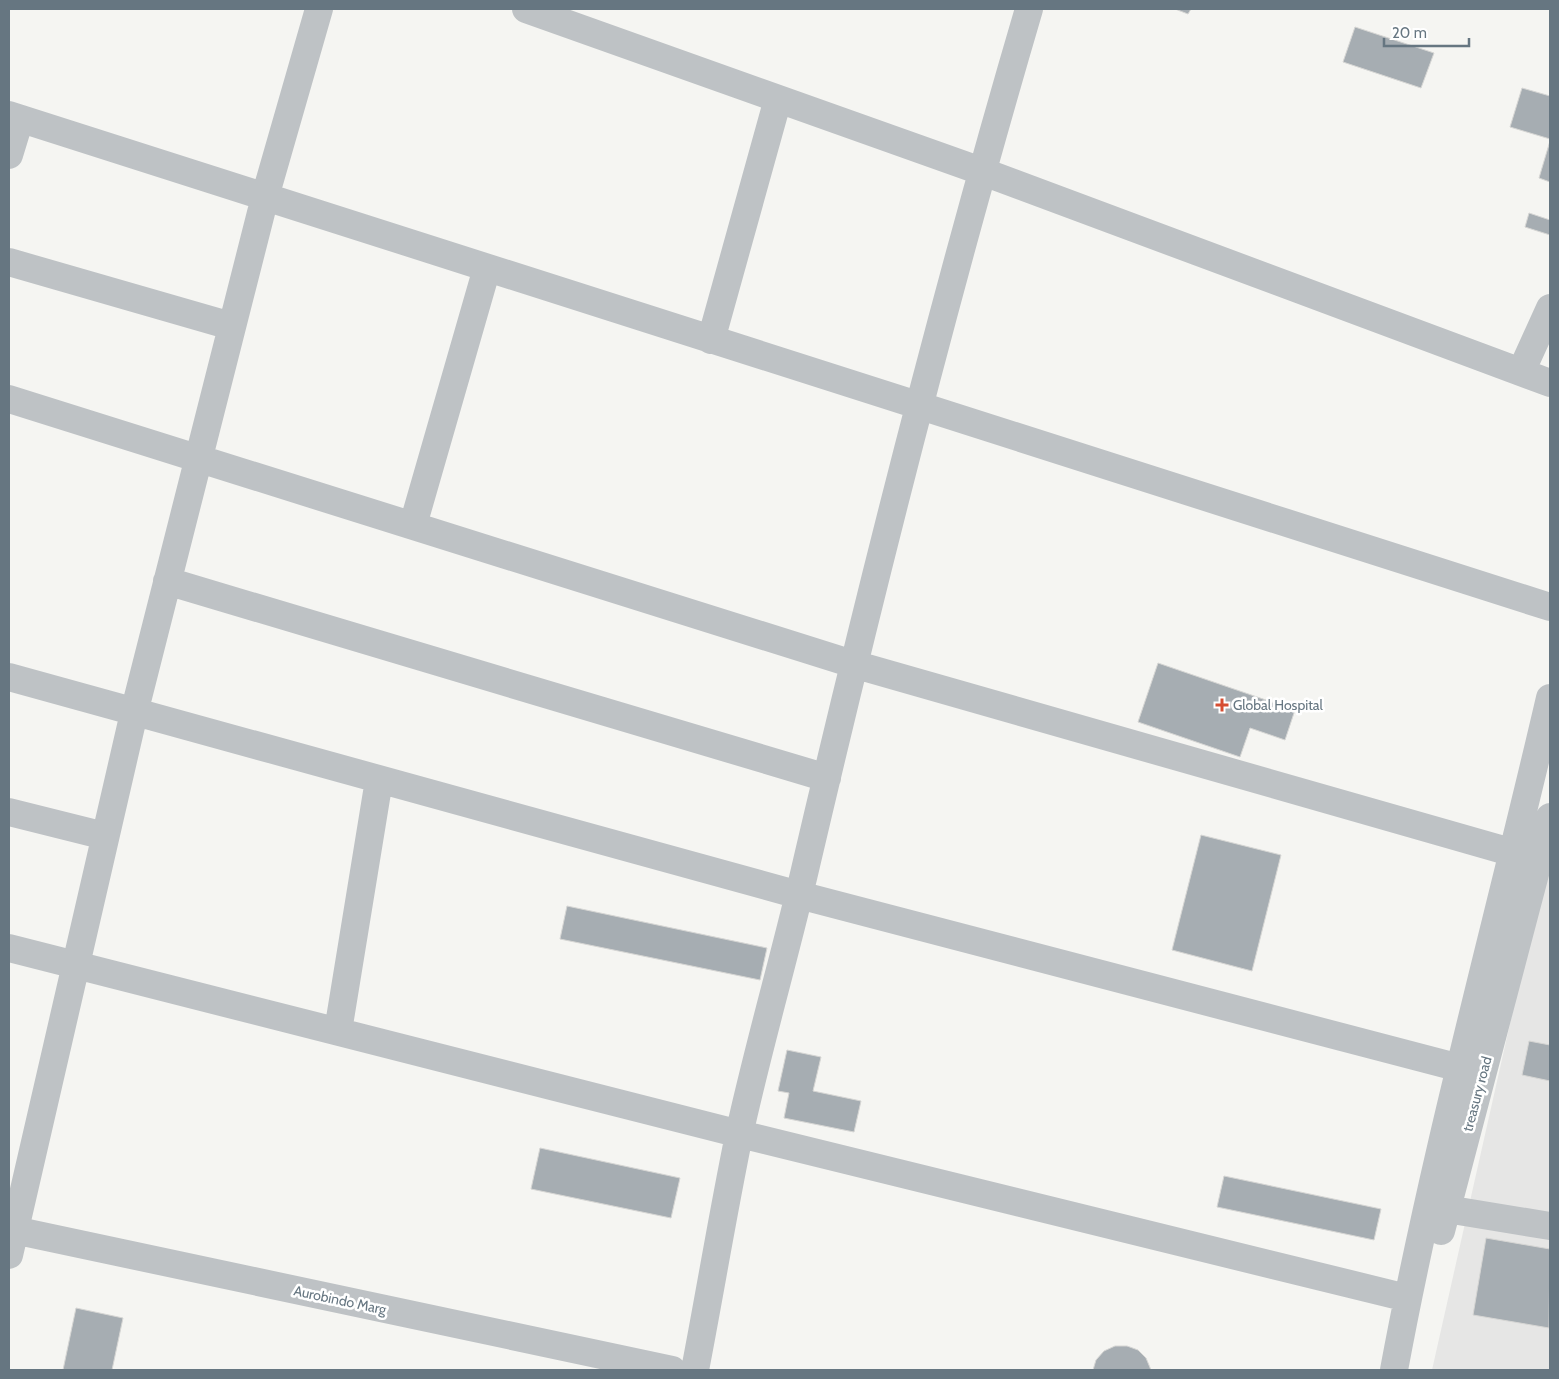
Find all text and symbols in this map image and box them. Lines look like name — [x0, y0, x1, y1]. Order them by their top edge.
scale bar — [1384, 15, 1469, 47]
text: 20 m — [1392, 24, 1427, 42]
place label: Global Hospital — [1233, 696, 1324, 714]
marker: Global Hospital — [1215, 698, 1229, 712]
street label: treasury road — [1458, 1054, 1496, 1134]
street label: Aurobindo Marg — [292, 1281, 389, 1319]

